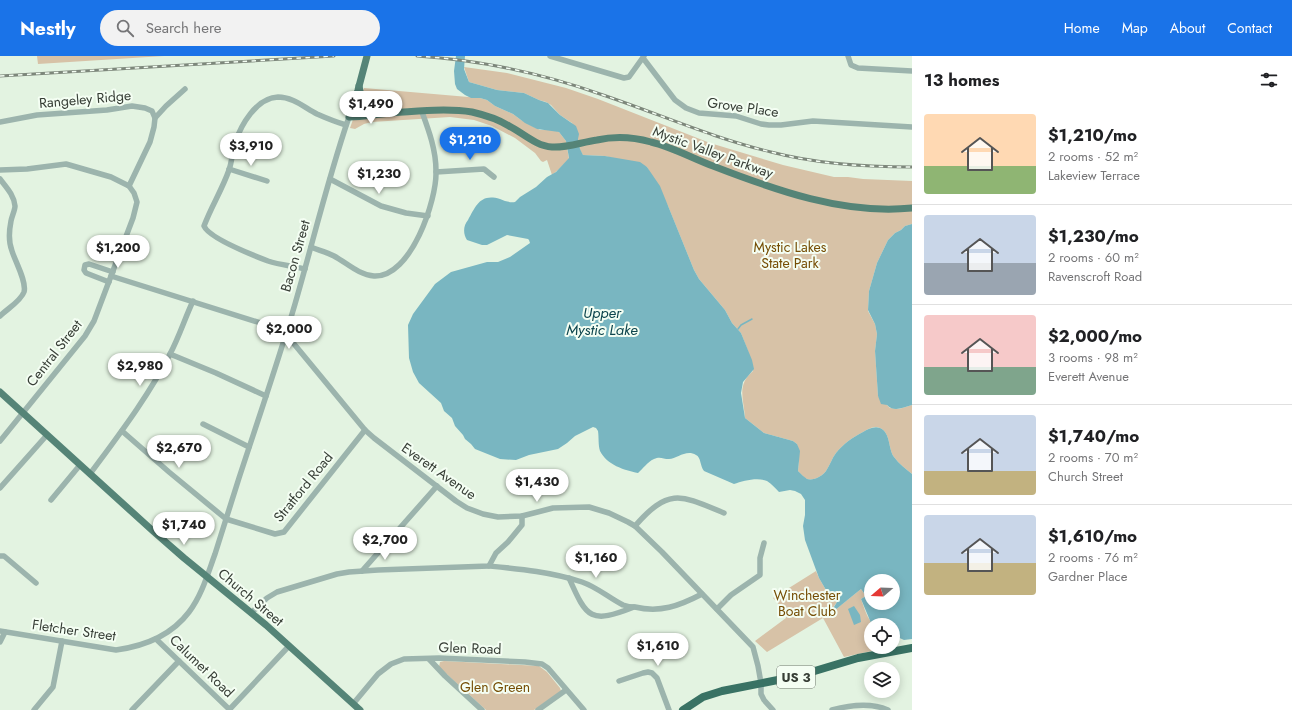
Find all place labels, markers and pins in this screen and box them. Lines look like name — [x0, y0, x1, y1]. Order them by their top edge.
pin: $1,490 — [338, 91, 404, 125]
pin: $1,210 — [437, 127, 503, 161]
pin: $3,910 — [218, 133, 284, 167]
pin: $1,230 — [346, 161, 412, 195]
pin: $1,200 — [85, 235, 151, 269]
pin: $2,000 — [256, 316, 322, 350]
pin: $2,980 — [107, 353, 173, 387]
pin: $2,670 — [146, 435, 212, 469]
pin: $1,430 — [504, 469, 570, 503]
pin: $1,740 — [151, 512, 217, 546]
pin: $2,700 — [352, 527, 418, 561]
pin: $1,160 — [563, 545, 629, 579]
pin: $1,610 — [625, 633, 691, 667]

